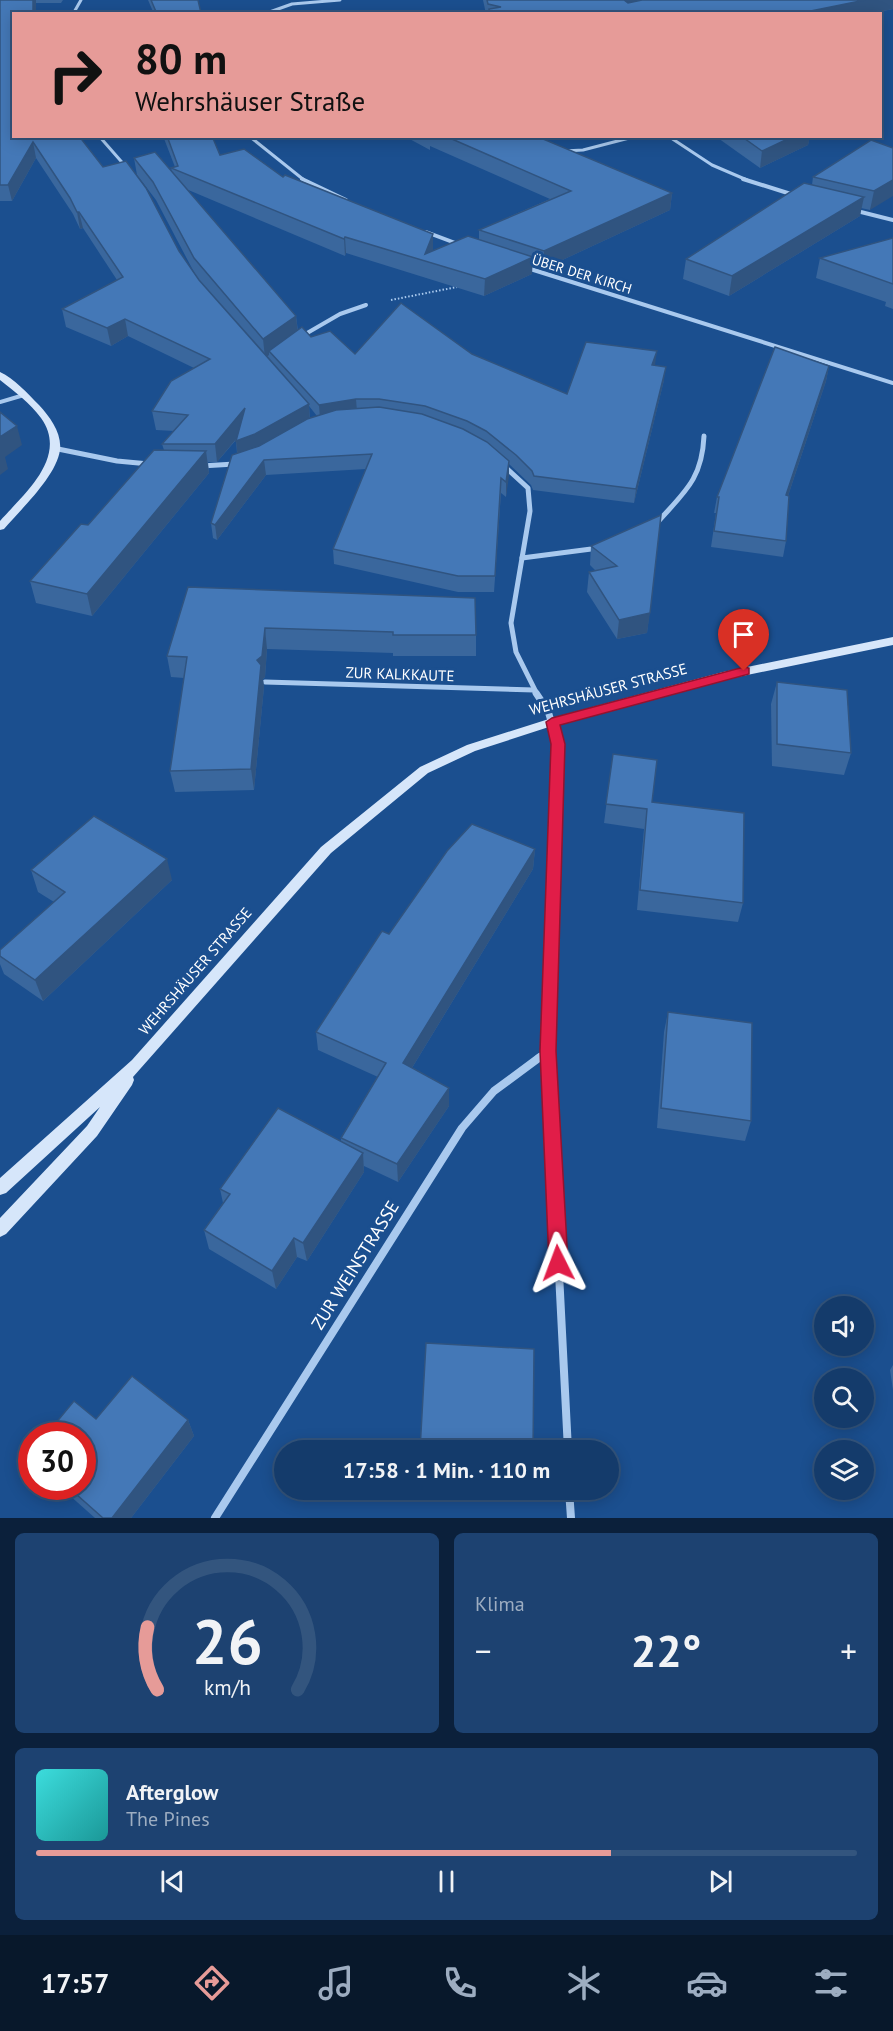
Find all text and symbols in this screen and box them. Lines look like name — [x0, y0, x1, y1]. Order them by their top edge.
text: 80 m — [135, 31, 227, 86]
icon: right — [36, 36, 114, 114]
text: Wehrshäuser Straße — [135, 84, 365, 118]
street label: ÜBER DER KIRCH — [530, 250, 634, 298]
pin — [718, 609, 769, 671]
icon: arrive — [727, 618, 760, 651]
street label: WEHRSHÄUSER STRASSE — [527, 659, 689, 719]
street label: ZUR KALKKAUTE — [345, 663, 455, 685]
street label: WEHRSHÄUSER STRASSE — [134, 903, 256, 1039]
street label: ZUR WEINSTRASSE — [306, 1196, 404, 1334]
position arrow — [526, 1231, 590, 1295]
map controls — [814, 1296, 874, 1500]
button: sound — [814, 1296, 874, 1356]
button: search — [814, 1368, 874, 1428]
speed limit sign: 30 — [18, 1422, 96, 1500]
button: layers — [814, 1440, 874, 1500]
text: 17:58 · 1 Min. · 110 m — [343, 1456, 550, 1484]
text: Klima — [475, 1591, 525, 1617]
text: 26 — [192, 1600, 262, 1681]
text: 22° — [631, 1621, 701, 1679]
text: − — [475, 1629, 492, 1672]
text: + — [840, 1629, 857, 1672]
text: km/h — [203, 1673, 250, 1701]
text: Afterglow — [126, 1778, 218, 1806]
text: The Pines — [126, 1806, 210, 1832]
icon: previous — [156, 1865, 189, 1898]
icon: pause — [430, 1865, 463, 1898]
icon: next — [704, 1865, 737, 1898]
icon: directions — [191, 1962, 233, 2004]
icon: music — [315, 1962, 357, 2004]
icon: phone — [439, 1962, 481, 2004]
icon: climate — [563, 1962, 605, 2004]
icon: car — [686, 1962, 728, 2004]
icon: filters — [810, 1962, 852, 2004]
text: 17:57 — [41, 1966, 109, 2000]

